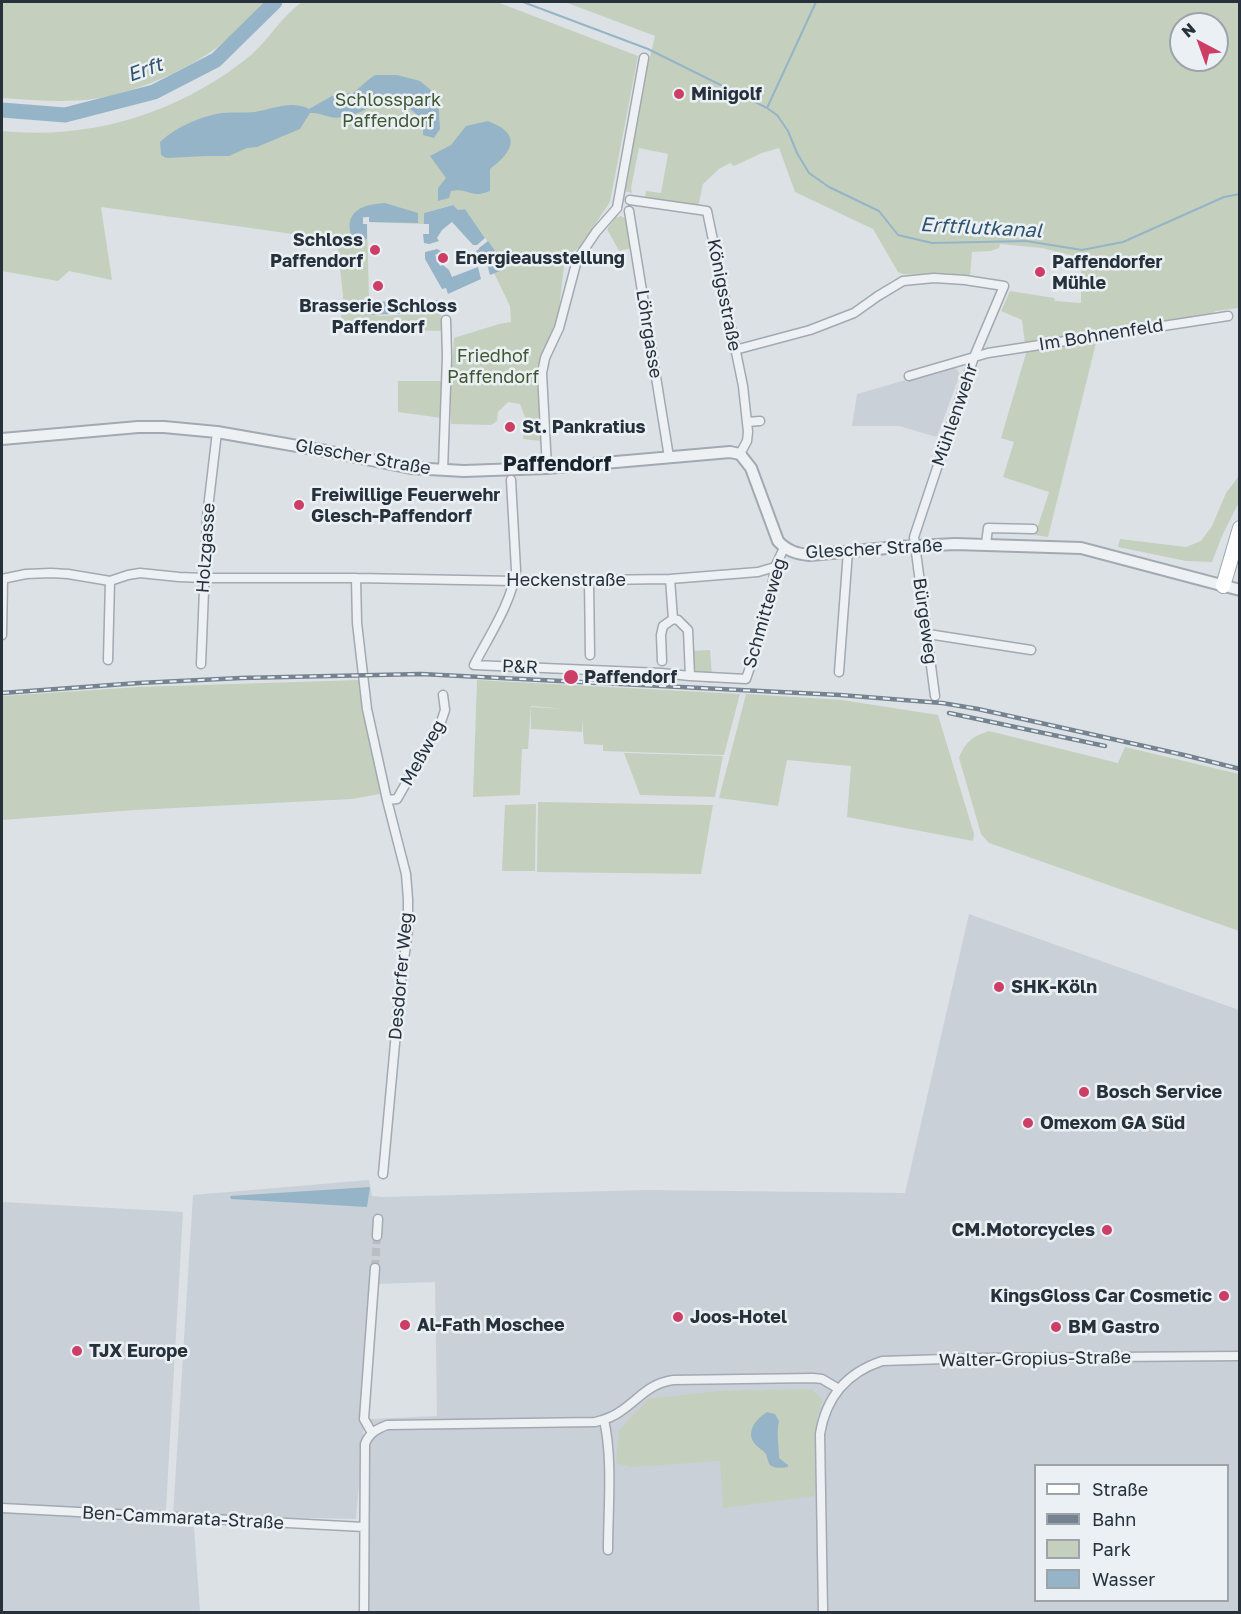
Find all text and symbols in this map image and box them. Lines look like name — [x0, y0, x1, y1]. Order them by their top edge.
north arrow — [1169, 12, 1229, 72]
text: N — [1177, 18, 1200, 41]
water label: Erft — [124, 53, 166, 87]
place label: Minigolf — [691, 83, 762, 105]
marker: Minigolf — [672, 87, 686, 101]
park label: Schlosspark Paffendorf — [335, 89, 441, 132]
water label: Erftflutkanal — [919, 213, 1043, 243]
place label: Schloss Paffendorf — [270, 229, 363, 272]
street label: Königsstraße — [703, 237, 745, 353]
marker: Schloss Paffendorf — [368, 243, 382, 257]
place label: Energieausstellung — [455, 247, 625, 269]
marker: Energieausstellung — [436, 251, 450, 265]
place label: Paffendorfer Mühle — [1052, 251, 1163, 294]
marker: Paffendorfer Mühle — [1033, 265, 1047, 279]
marker: Brasserie Schloss Paffendorf — [371, 279, 385, 293]
street label: Löhrgasse — [631, 288, 667, 380]
place label: Brasserie Schloss Paffendorf — [299, 295, 457, 338]
street label: Im Bohnenfeld — [1037, 314, 1165, 356]
park label: Friedhof Paffendorf — [447, 345, 539, 388]
street label: Mühlenwehr — [927, 361, 983, 469]
place label: St. Pankratius — [522, 416, 645, 438]
marker: St. Pankratius — [503, 420, 517, 434]
street label: Glescher Straße — [293, 434, 433, 480]
district label: Paffendorf — [503, 451, 611, 477]
place label: Freiwillige Feuerwehr Glesch-Paffendorf — [311, 484, 500, 526]
marker: Freiwillige Feuerwehr Glesch-Paffendorf — [292, 498, 306, 512]
street label: Holzgasse — [192, 502, 220, 594]
street label: Glescher Straße — [805, 535, 943, 563]
street label: Schmitteweg — [739, 555, 791, 671]
street label: Heckenstraße — [506, 569, 626, 591]
street label: Bürgeweg — [908, 576, 942, 666]
street label: P&R — [502, 656, 538, 678]
place label: Paffendorf — [584, 666, 677, 688]
marker: Paffendorf — [562, 668, 580, 686]
street label: Meßweg — [396, 716, 450, 790]
street label: Desdorfer Weg — [385, 911, 417, 1041]
place label: SHK-Köln — [1011, 976, 1097, 998]
marker: SHK-Köln — [992, 980, 1006, 994]
place label: Bosch Service — [1096, 1081, 1222, 1103]
marker: Bosch Service — [1077, 1085, 1091, 1099]
place label: Omexom GA Süd — [1040, 1112, 1185, 1134]
marker: Omexom GA Süd — [1021, 1116, 1035, 1130]
place label: CM.Motorcycles — [951, 1219, 1095, 1241]
marker: CM.Motorcycles — [1100, 1223, 1114, 1237]
place label: KingsGloss Car Cosmetic — [990, 1285, 1212, 1307]
marker: KingsGloss Car Cosmetic — [1217, 1289, 1231, 1303]
place label: Joos-Hotel — [690, 1306, 787, 1328]
marker: Joos-Hotel — [671, 1310, 685, 1324]
place label: Al-Fath Moschee — [417, 1314, 565, 1336]
place label: BM Gastro — [1068, 1316, 1160, 1338]
marker: Al-Fath Moschee — [398, 1318, 412, 1332]
marker: BM Gastro — [1049, 1320, 1063, 1334]
place label: TJX Europe — [89, 1340, 188, 1362]
marker: TJX Europe — [70, 1344, 84, 1358]
street label: Walter-Gropius-Straße — [939, 1347, 1131, 1371]
legend — [1034, 1464, 1229, 1602]
text: Straße — [1092, 1478, 1148, 1500]
street label: Ben-Cammarata-Straße — [82, 1502, 284, 1534]
text: Bahn — [1092, 1508, 1136, 1530]
text: Park — [1092, 1538, 1131, 1560]
text: Wasser — [1092, 1568, 1155, 1590]

